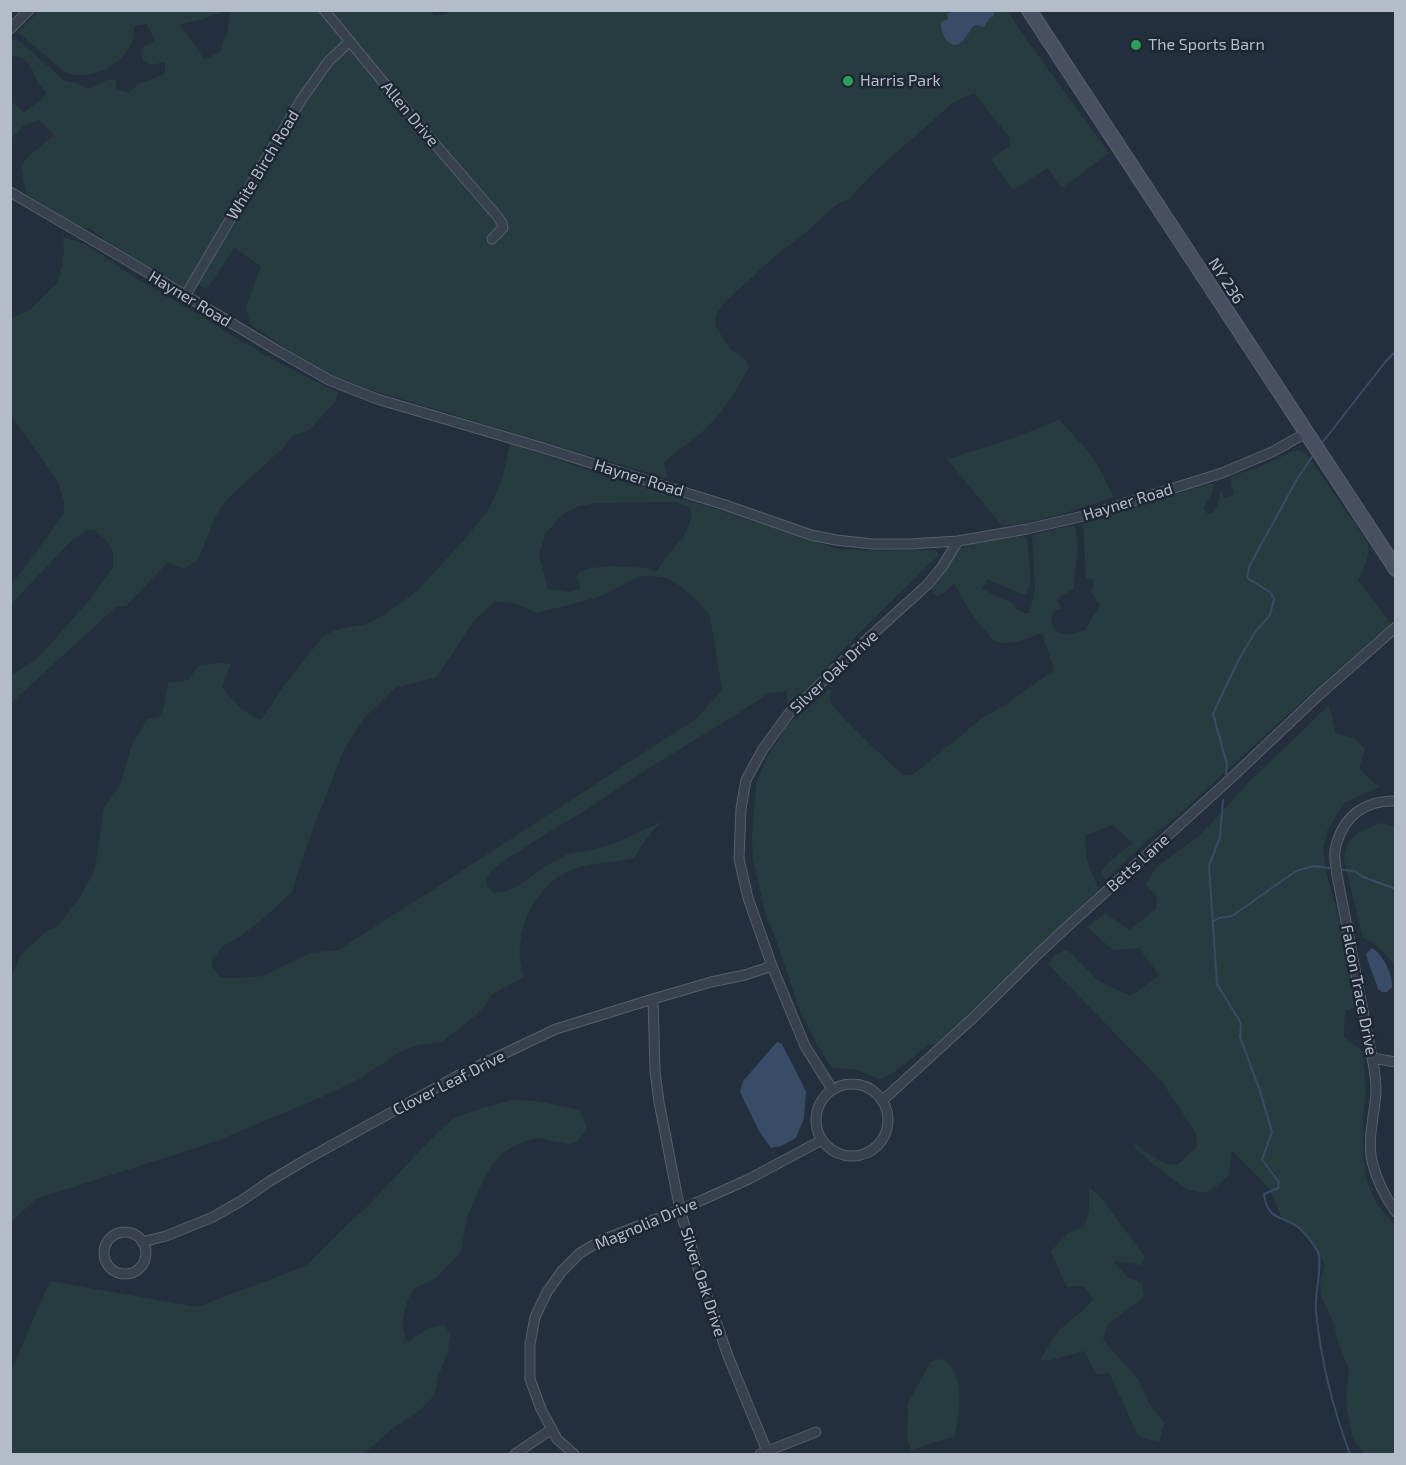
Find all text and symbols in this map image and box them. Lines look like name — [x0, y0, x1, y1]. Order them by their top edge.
place label: The Sports Barn — [1148, 35, 1265, 55]
marker: The Sports Barn — [1129, 38, 1143, 52]
place label: Harris Park — [860, 71, 941, 91]
marker: Harris Park — [841, 74, 855, 88]
street label: Allen Drive — [377, 78, 443, 150]
street label: White Birch Road — [223, 107, 303, 223]
street label: NY 236 — [1204, 254, 1248, 308]
street label: Hayner Road — [145, 267, 235, 331]
street label: Hayner Road — [592, 455, 686, 501]
street label: Hayner Road — [1081, 479, 1175, 525]
street label: Silver Oak Drive — [786, 626, 882, 718]
street label: Betts Lane — [1103, 830, 1173, 896]
street label: Falcon Trace Drive — [1337, 923, 1381, 1057]
street label: Clover Leaf Drive — [390, 1047, 508, 1119]
street label: Magnolia Drive — [592, 1194, 700, 1254]
street label: Silver Oak Drive — [676, 1225, 730, 1339]

